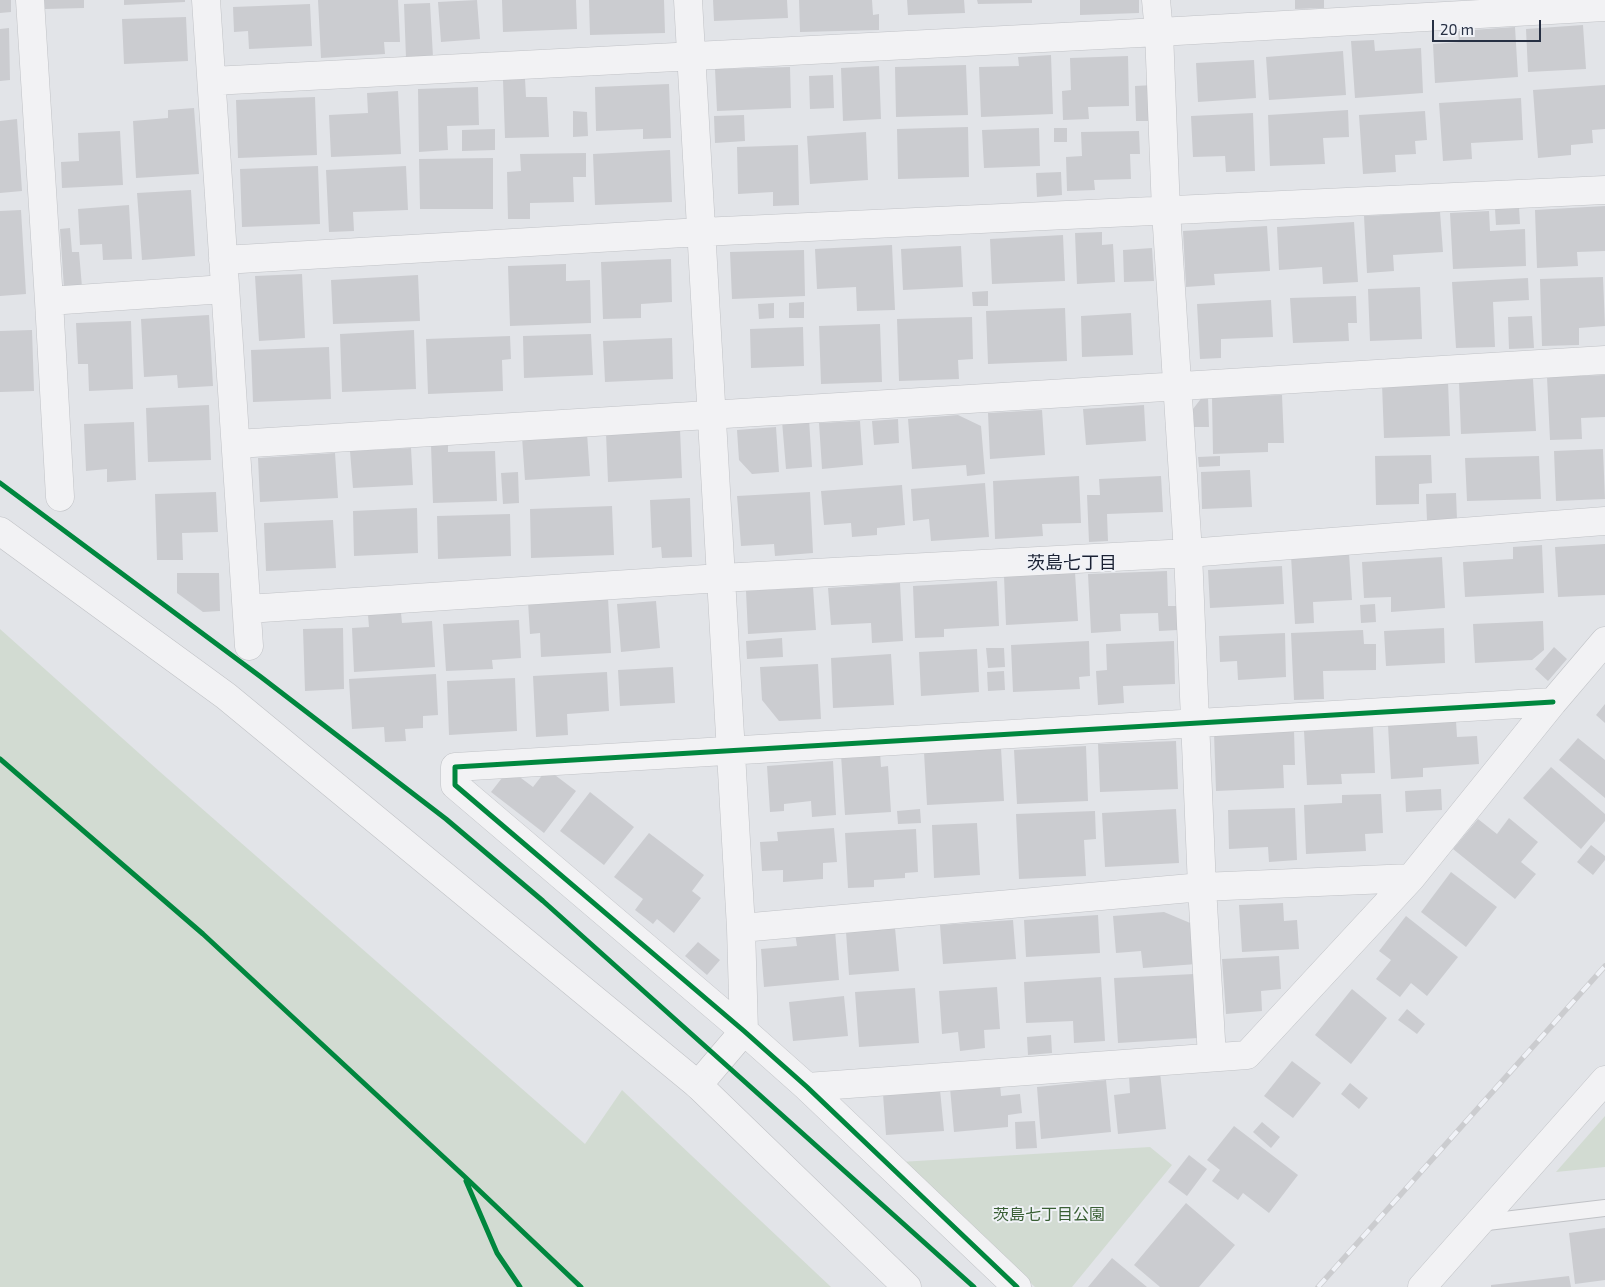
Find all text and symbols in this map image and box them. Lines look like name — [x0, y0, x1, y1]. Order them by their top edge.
scale bar — [1435, 10, 1544, 42]
text: 20 m — [1440, 20, 1474, 38]
district label: 茨島七丁目 — [1027, 552, 1117, 574]
park label: 茨島七丁目公園 — [993, 1205, 1105, 1225]

